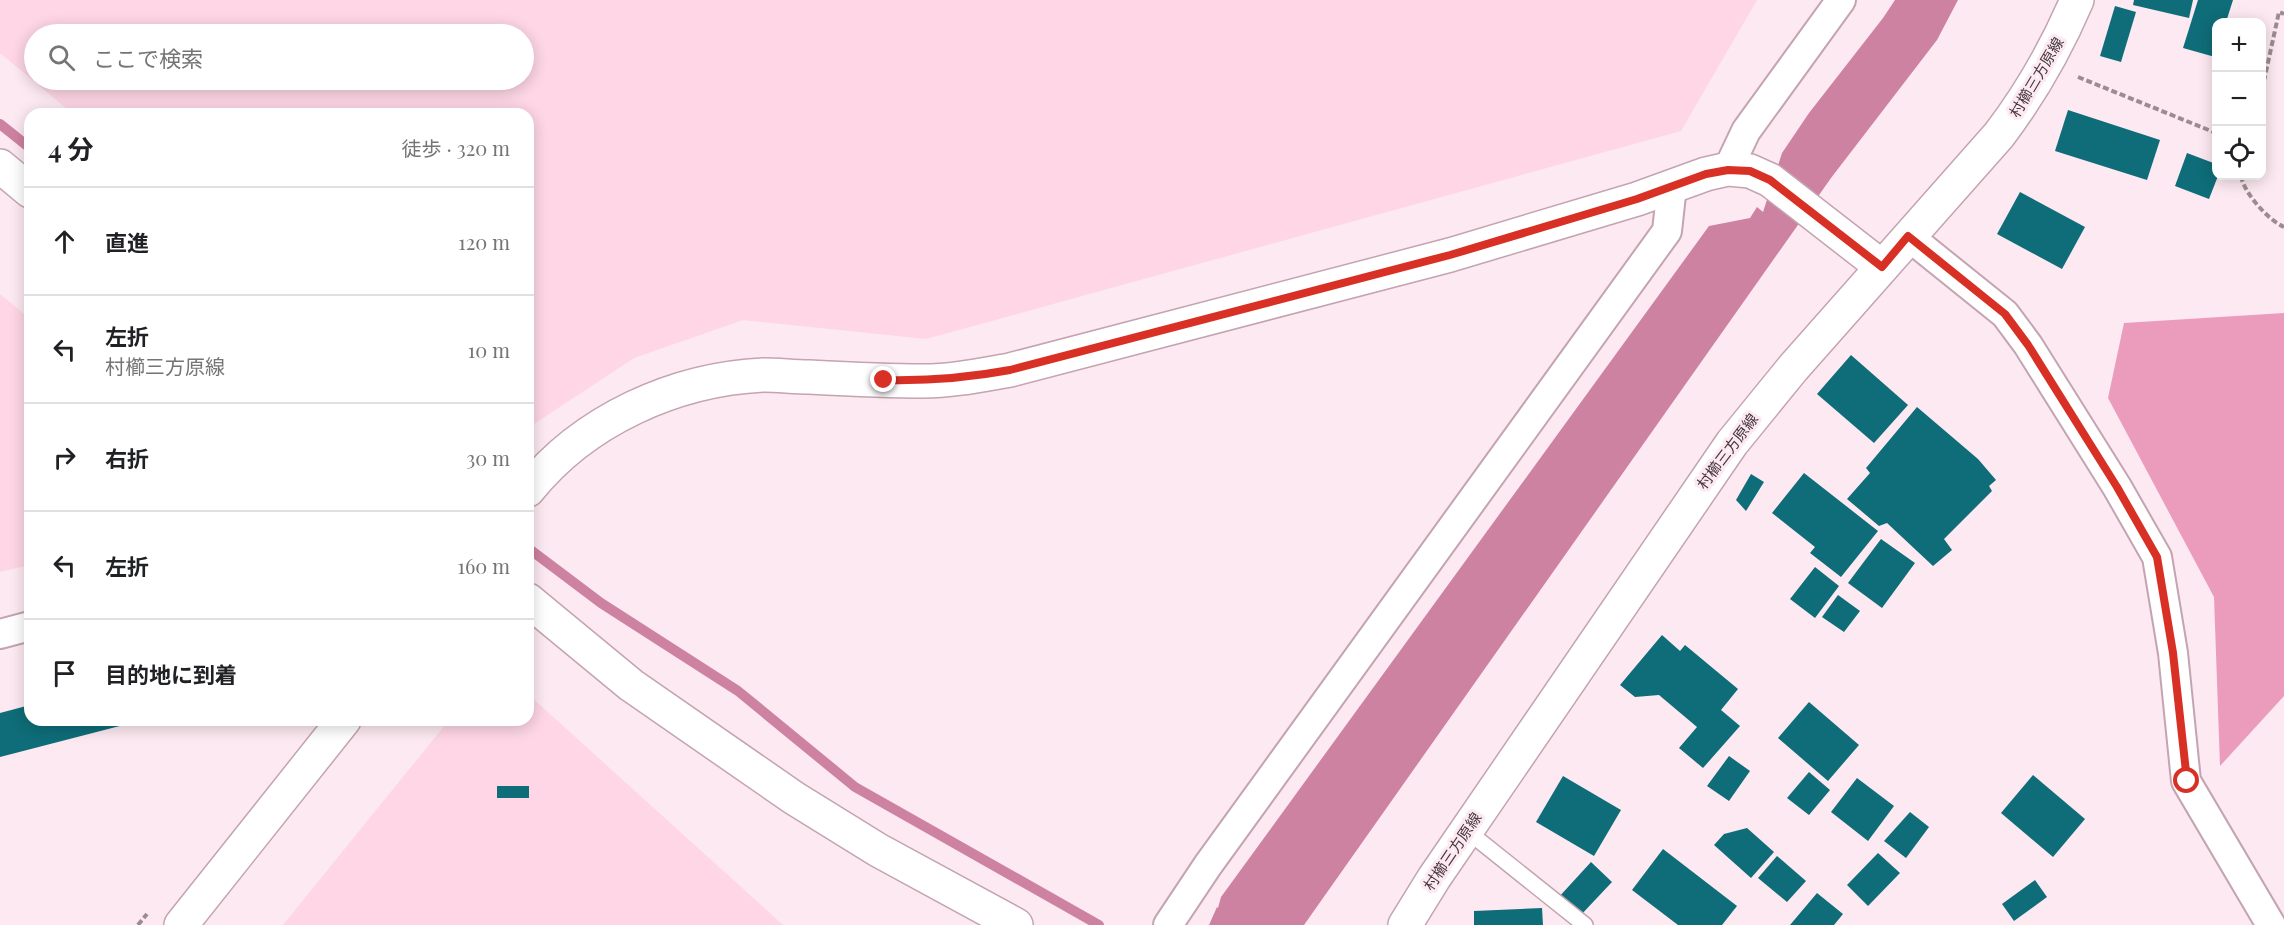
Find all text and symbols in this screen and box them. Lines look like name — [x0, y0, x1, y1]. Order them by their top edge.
map controls — [2212, 18, 2266, 180]
button: + — [2212, 18, 2266, 72]
search box — [24, 24, 534, 90]
street label: 村櫛三方原線 — [2004, 33, 2068, 121]
icon: search — [45, 41, 78, 74]
text: ここで検索 — [93, 43, 203, 73]
button: − — [2212, 72, 2266, 126]
button: locate — [2212, 126, 2266, 180]
text: 4 分 — [48, 131, 94, 166]
text: 徒歩 · 320 m — [401, 134, 510, 161]
icon: ahead — [48, 225, 81, 258]
text: 直進 — [105, 227, 149, 257]
text: 120 m — [458, 228, 510, 255]
text: 左折 — [105, 321, 149, 351]
icon: left — [48, 333, 81, 366]
text: 10 m — [468, 336, 510, 363]
text: 村櫛三方原線 — [105, 352, 225, 379]
route end — [870, 366, 896, 392]
street label: 村櫛三方原線 — [1692, 409, 1762, 493]
icon: right — [48, 441, 81, 474]
text: 右折 — [105, 443, 149, 473]
text: 30 m — [466, 444, 510, 471]
icon: left — [48, 549, 81, 582]
text: 左折 — [105, 551, 149, 581]
text: 160 m — [458, 552, 510, 579]
icon: arrive — [48, 657, 81, 690]
text: 目的地に到着 — [105, 659, 237, 689]
route start — [2173, 767, 2199, 793]
street label: 村櫛三方原線 — [1419, 808, 1485, 894]

